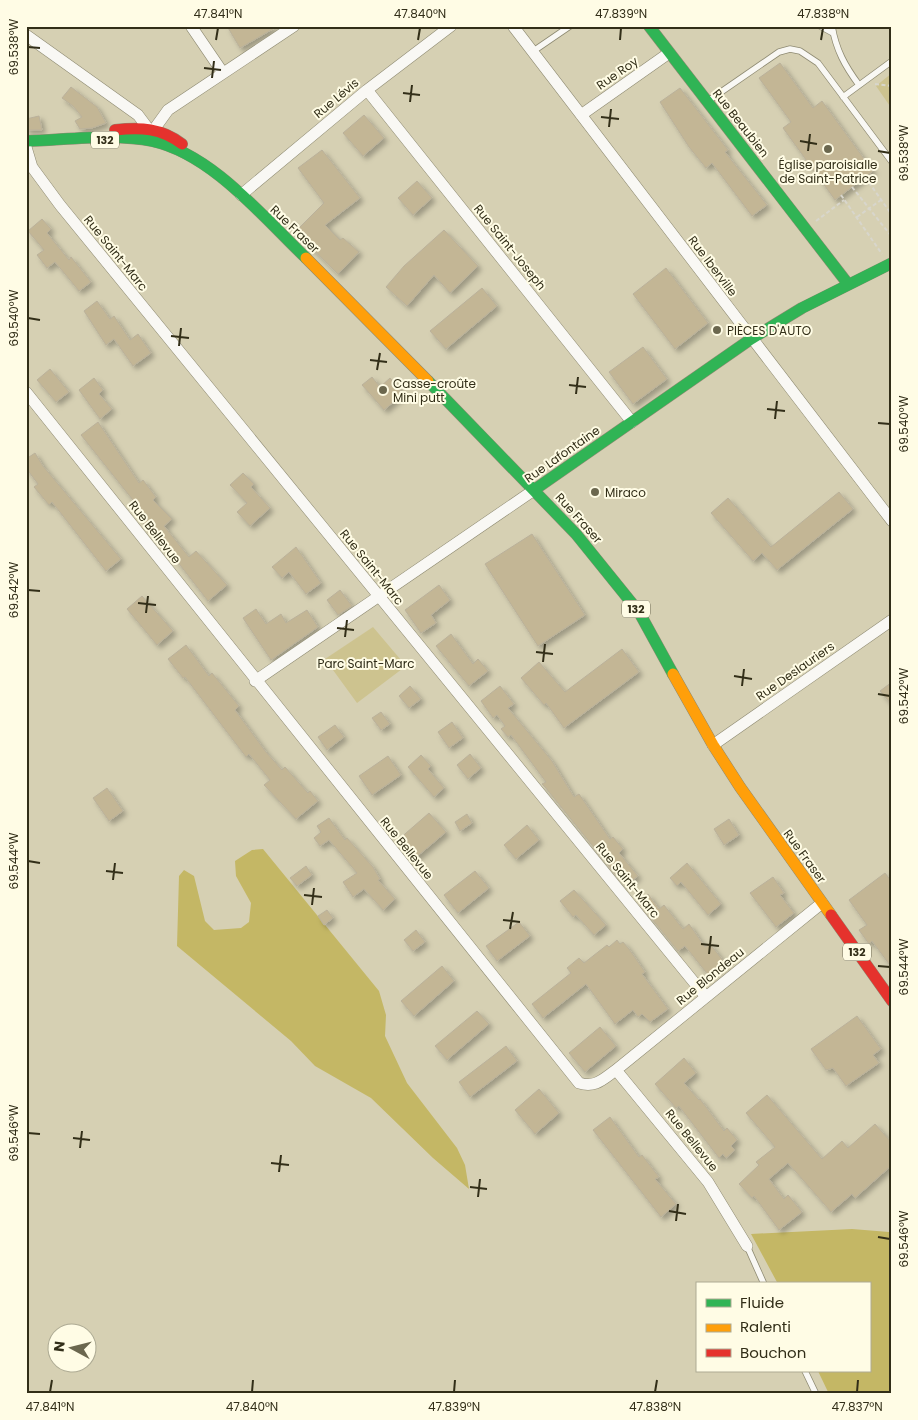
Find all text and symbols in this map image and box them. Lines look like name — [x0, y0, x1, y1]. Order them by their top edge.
text: 47.841°N — [194, 5, 242, 22]
text: 47.840°N — [394, 5, 446, 22]
text: 47.839°N — [595, 5, 647, 22]
text: 47.838°N — [797, 5, 849, 22]
text: 69.538°W — [5, 18, 22, 75]
street label: Rue Roy — [593, 52, 641, 94]
street label: Rue Lévis — [310, 74, 362, 122]
street label: Rue Beaubien — [709, 85, 773, 161]
text: 69.538°W — [895, 124, 912, 181]
road number: 132 — [91, 132, 119, 148]
marker: Église paroisialle de Saint-Patrice — [822, 143, 834, 155]
place label: Église paroisialle de Saint-Patrice — [778, 156, 878, 187]
street label: Rue Saint-Joseph — [470, 200, 550, 294]
street label: Rue Fraser — [267, 201, 324, 257]
street label: Rue Saint-Marc — [80, 212, 152, 294]
street label: Rue Iberville — [685, 232, 741, 300]
text: 69.540°W — [5, 289, 22, 346]
place label: PIÈCES D'AUTO — [727, 322, 811, 339]
marker: PIÈCES D'AUTO — [711, 324, 723, 336]
place label: Casse-croûte Mini putt — [393, 375, 476, 406]
marker: Casse-croûte Mini putt — [377, 384, 389, 396]
text: 69.540°W — [895, 395, 912, 452]
street label: Rue Lafontaine — [521, 422, 603, 486]
place label: Miraco — [605, 484, 646, 501]
marker: Miraco — [589, 486, 601, 498]
street label: Rue Fraser — [552, 489, 607, 547]
street label: Rue Bellevue — [125, 497, 185, 567]
street label: Rue Saint-Marc — [336, 526, 408, 608]
text: 69.542°W — [5, 562, 22, 618]
road number: 132 — [622, 600, 650, 618]
street label: Rue Deslauriers — [752, 638, 838, 704]
park label: Parc Saint-Marc — [318, 655, 415, 672]
text: 69.542°W — [895, 668, 912, 724]
street label: Rue Bellevue — [377, 813, 437, 883]
street label: Rue Fraser — [780, 826, 831, 887]
text: 69.544°W — [5, 832, 22, 889]
street label: Rue Saint-Marc — [592, 839, 664, 921]
text: 69.544°W — [895, 938, 912, 995]
street label: Rue Blondeau — [673, 943, 747, 1009]
road number: 132 — [843, 944, 871, 960]
text: 69.546°W — [5, 1104, 22, 1162]
street label: Rue Bellevue — [662, 1105, 722, 1175]
text: 69.546°W — [895, 1210, 912, 1268]
legend — [696, 1282, 870, 1372]
text: Fluide — [740, 1292, 784, 1313]
text: Ralenti — [740, 1316, 791, 1337]
north arrow — [48, 1322, 98, 1372]
text: N — [49, 1340, 70, 1353]
text: Bouchon — [740, 1342, 806, 1363]
text: 47.841°N — [26, 1398, 74, 1415]
text: 47.840°N — [226, 1398, 278, 1415]
text: 47.839°N — [428, 1398, 480, 1415]
text: 47.838°N — [629, 1398, 681, 1415]
text: 47.837°N — [831, 1398, 883, 1415]

